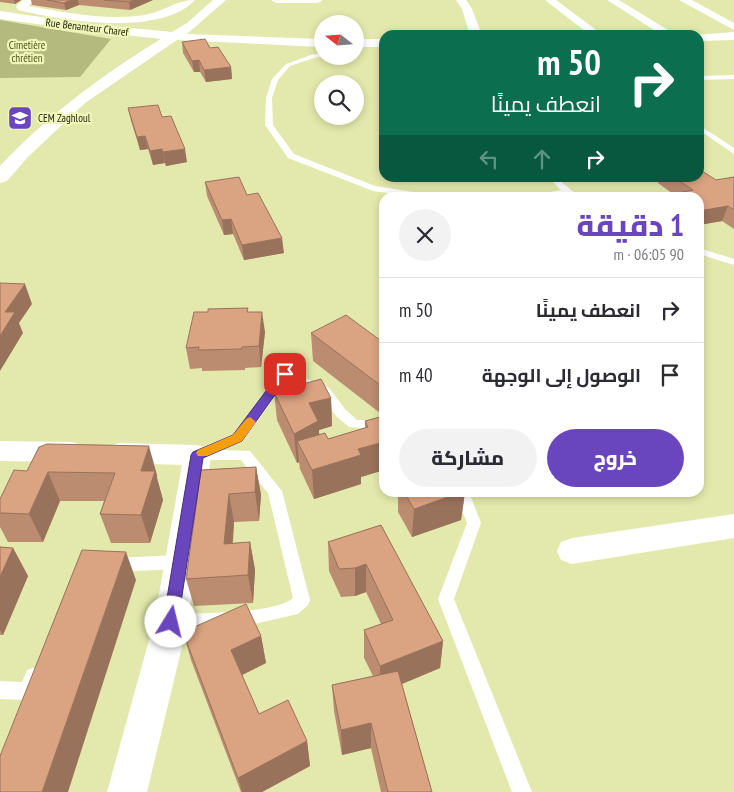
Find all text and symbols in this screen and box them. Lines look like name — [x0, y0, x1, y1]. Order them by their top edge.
street label: Rue Benanteur Charef — [45, 15, 130, 39]
north arrow — [314, 15, 364, 65]
map controls — [314, 15, 364, 125]
park label: Cimetière chrétien — [9, 38, 46, 65]
text: 50 m — [537, 39, 601, 85]
icon: right — [619, 50, 684, 115]
button: search — [314, 75, 364, 125]
text: انعطف يمينًا — [491, 90, 601, 118]
school or university icon: CEM Zaghloul — [7, 105, 33, 131]
place label: CEM Zaghloul — [38, 111, 91, 125]
icon: left — [475, 145, 503, 173]
icon: ahead — [528, 145, 556, 173]
icon: right — [581, 145, 609, 173]
text: 1 دقيقة — [576, 205, 684, 244]
button: close — [399, 209, 451, 261]
text: 90 m · 06:05 — [613, 244, 684, 264]
icon: right — [656, 296, 684, 324]
text: 50 m — [399, 298, 433, 322]
text: انعطف يمينًا — [536, 298, 641, 322]
pin — [264, 353, 306, 395]
icon: arrive — [271, 360, 299, 388]
icon: arrive — [656, 361, 684, 389]
text: 40 m — [399, 363, 433, 387]
text: الوصول إلى الوجهة — [482, 363, 641, 387]
button: مشاركة — [399, 429, 537, 487]
button: خروج — [547, 429, 684, 487]
position arrow — [144, 595, 196, 647]

